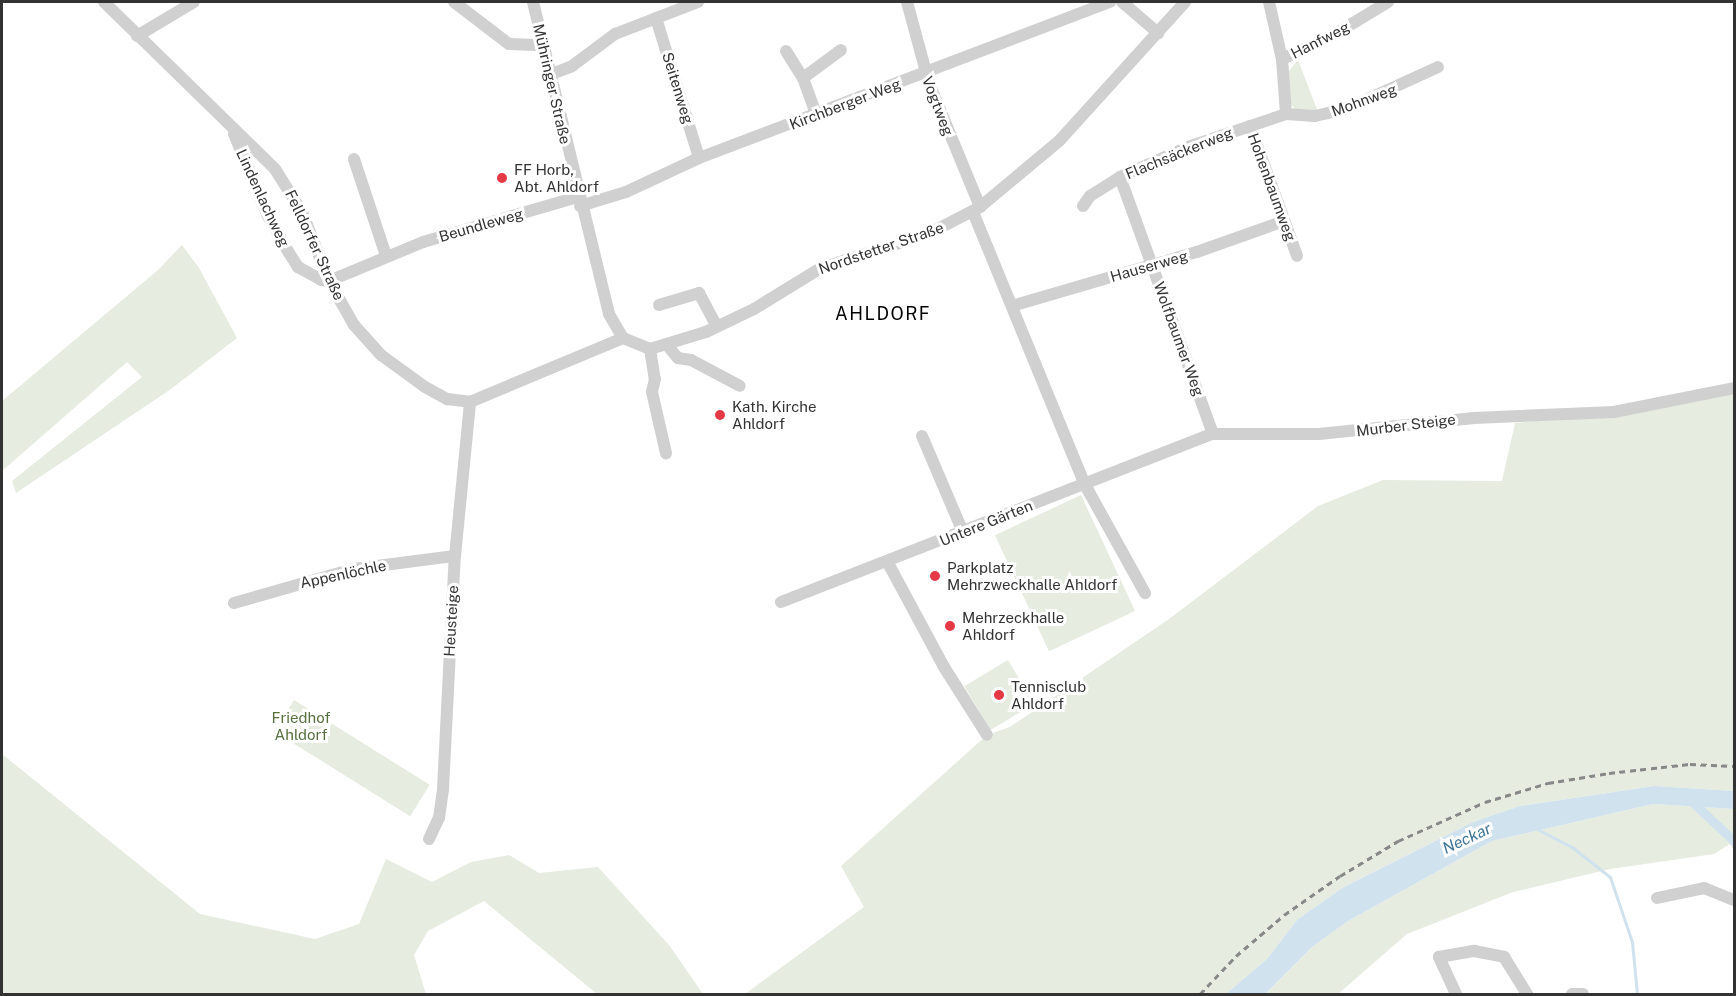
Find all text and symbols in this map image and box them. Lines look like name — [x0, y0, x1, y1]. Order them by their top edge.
street label: Hanfweg — [1288, 18, 1352, 62]
street label: Mühringer Straße — [529, 22, 575, 146]
street label: Seitenweg — [659, 50, 697, 126]
street label: Kirchberger Weg — [787, 74, 903, 134]
street label: Vogtweg — [918, 74, 958, 138]
street label: Mohnweg — [1329, 80, 1399, 120]
street label: Flachsäckerweg — [1123, 123, 1235, 183]
street label: Hohenbaumweg — [1244, 131, 1300, 243]
street label: Lindenlachweg — [232, 146, 294, 250]
place label: FF Horb, Abt. Ahldorf — [514, 160, 599, 195]
marker: FF Horb, Abt. Ahldorf — [495, 171, 509, 185]
street label: Felldorfer Straße — [282, 187, 348, 303]
street label: Beundleweg — [437, 204, 525, 246]
street label: Nordstetter Straße — [816, 218, 946, 278]
street label: Hauserweg — [1108, 246, 1190, 286]
street label: Wolfbaumer Weg — [1150, 279, 1208, 399]
district label: AHLDORF — [835, 303, 931, 325]
place label: Kath. Kirche Ahldorf — [732, 397, 817, 432]
marker: Kath. Kirche Ahldorf — [713, 408, 727, 422]
street label: Murber Steige — [1355, 410, 1457, 440]
street label: Untere Gärten — [937, 496, 1035, 550]
street label: Appenlöchle — [298, 556, 388, 592]
place label: Parkplatz Mehrzweckhalle Ahldorf — [947, 558, 1117, 593]
marker: Parkplatz Mehrzweckhalle Ahldorf — [928, 569, 942, 583]
street label: Heusteige — [440, 585, 462, 657]
place label: Mehrzeckhalle Ahldorf — [962, 608, 1064, 643]
marker: Mehrzeckhalle Ahldorf — [943, 619, 957, 633]
place label: Tennisclub Ahldorf — [1011, 677, 1086, 712]
marker: Tennisclub Ahldorf — [992, 688, 1006, 702]
park label: Friedhof Ahldorf — [272, 708, 330, 743]
water label: Neckar — [1440, 819, 1494, 859]

